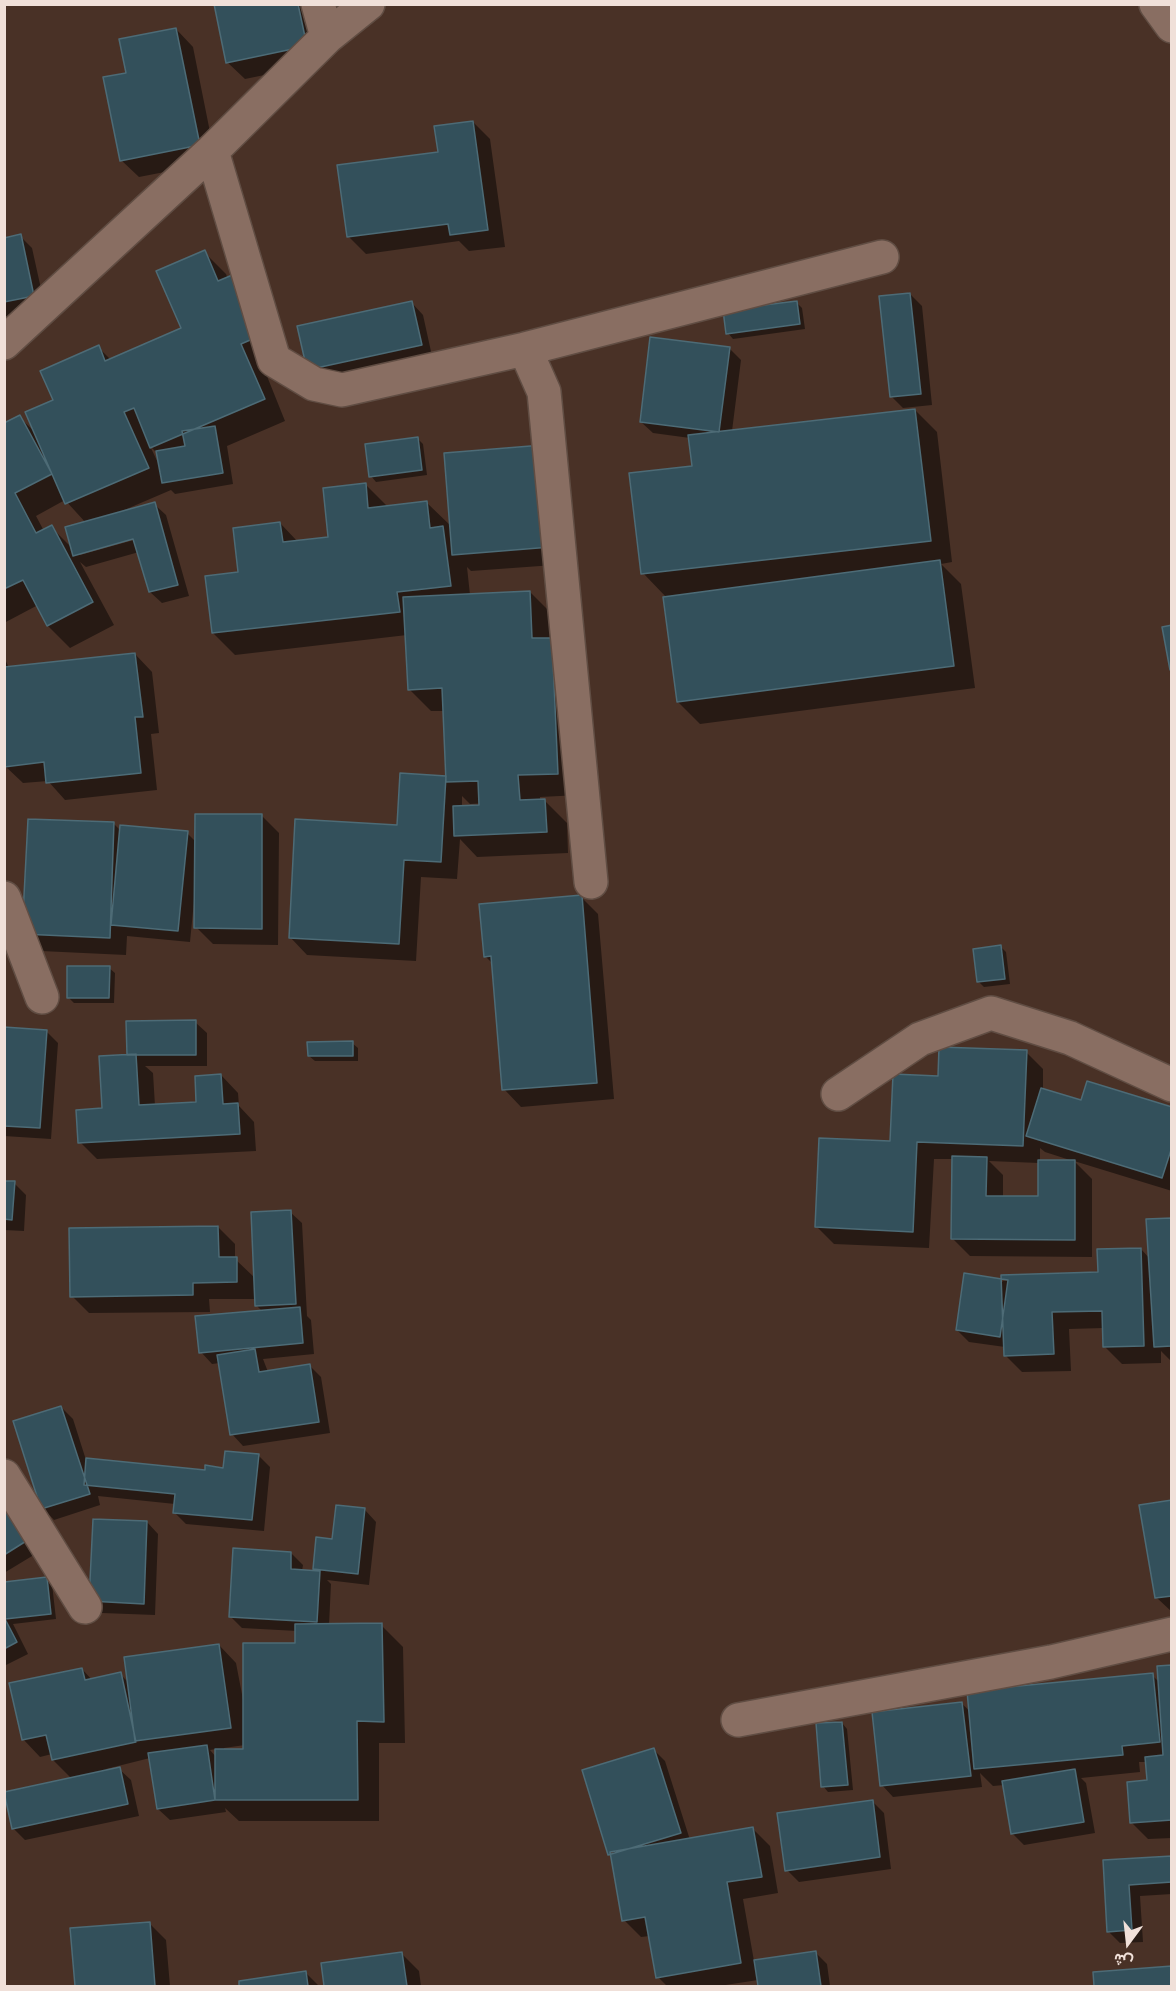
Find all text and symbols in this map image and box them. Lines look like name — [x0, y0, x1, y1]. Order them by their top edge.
north arrow — [1098, 1913, 1158, 1973]
text: ش — [1111, 1949, 1135, 1973]

